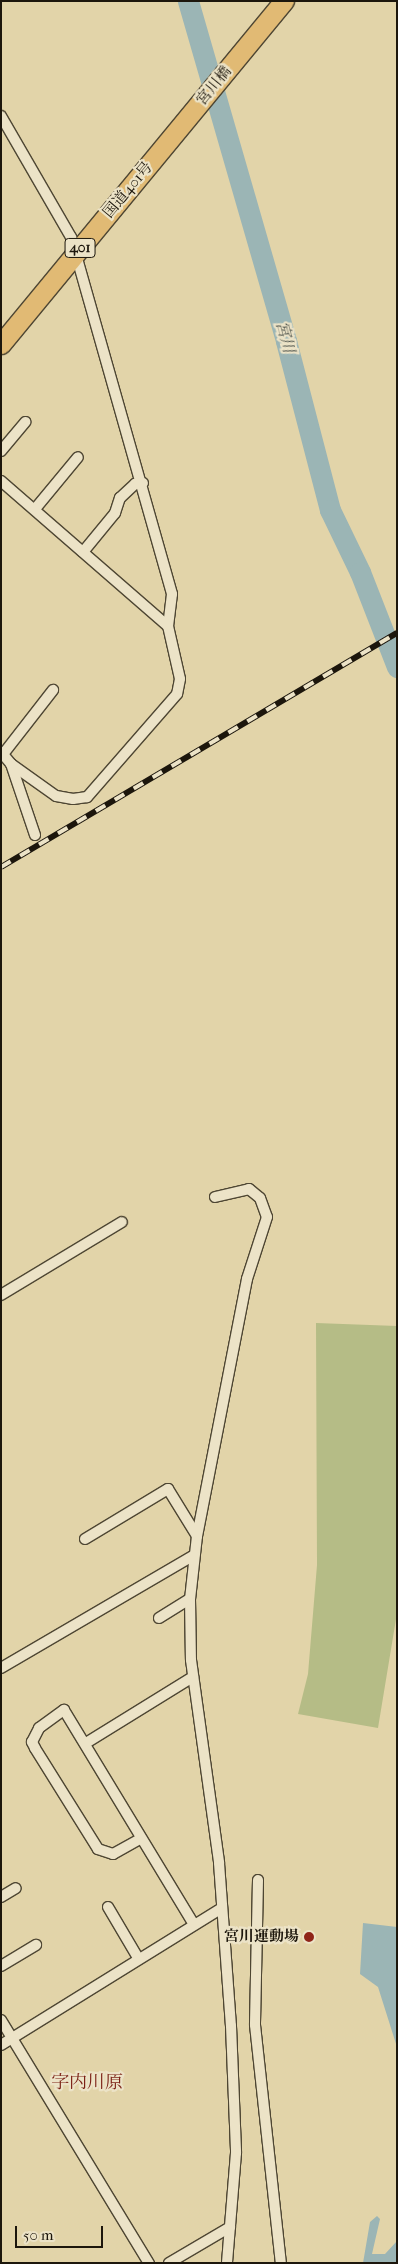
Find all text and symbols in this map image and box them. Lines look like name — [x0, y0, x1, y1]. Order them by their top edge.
street label: 宮川橋 — [193, 63, 235, 109]
street label: 国道401号 — [99, 158, 157, 222]
road number: 401 — [64, 237, 96, 260]
water label: 宮川 — [272, 319, 298, 355]
place label: 宮川運動場 — [224, 1928, 299, 1946]
marker: 宮川運動場 — [303, 1931, 315, 1943]
district label: 字内川原 — [51, 2072, 123, 2094]
scale bar — [18, 2216, 105, 2248]
text: 50 m — [23, 2226, 53, 2244]

